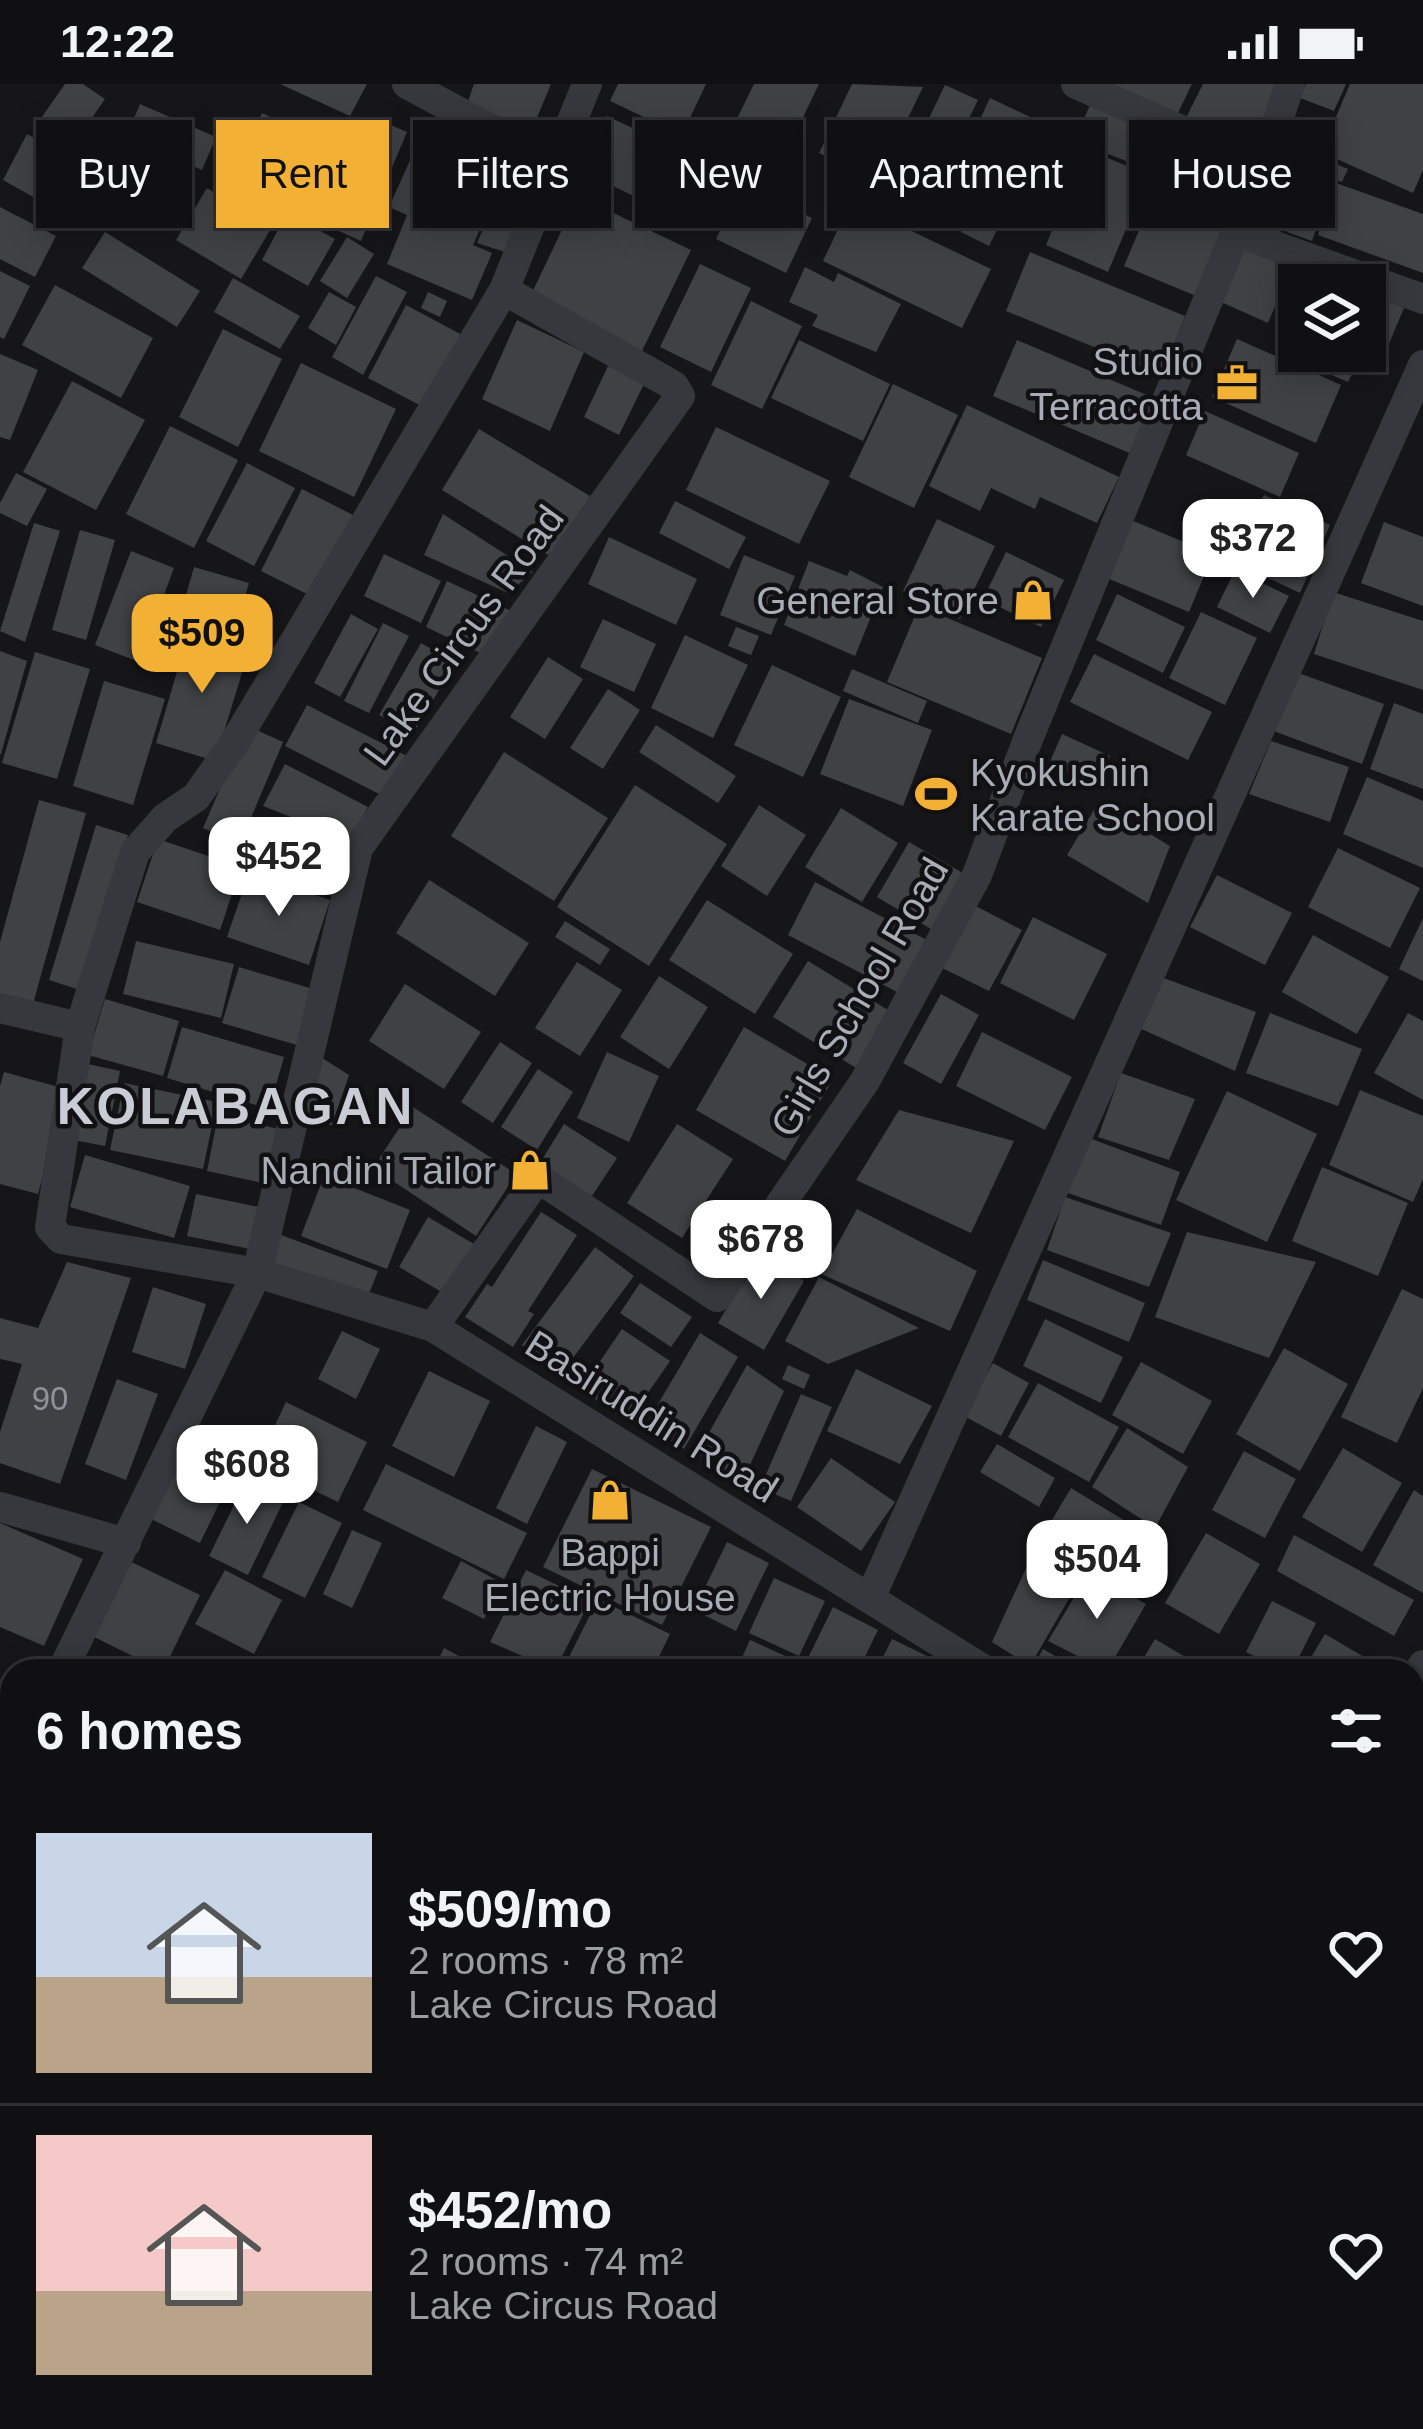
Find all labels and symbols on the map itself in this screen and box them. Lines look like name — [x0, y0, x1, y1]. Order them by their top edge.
place label: Studio Terracotta — [1030, 340, 1203, 428]
office icon: Studio Terracotta — [1214, 360, 1260, 406]
street label: Lake Circus Road — [355, 497, 572, 773]
pin: $372 — [1182, 499, 1324, 601]
shop icon: General Store — [1010, 577, 1056, 623]
place label: General Store — [756, 579, 999, 622]
pin: $509 — [131, 594, 273, 696]
place label: Kyokushin Karate School — [970, 751, 1215, 839]
sports icon: Kyokushin Karate School — [913, 771, 959, 817]
pin: $452 — [208, 817, 350, 919]
street label: Girls School Road — [762, 850, 957, 1144]
district label: KOLABAGAN — [57, 1078, 415, 1135]
shop icon: Nandini Tailor — [507, 1147, 553, 1193]
place label: Nandini Tailor — [260, 1149, 496, 1192]
pin: $678 — [690, 1200, 832, 1302]
street label: Basiruddin Road — [518, 1322, 785, 1511]
house number: 90 — [32, 1380, 68, 1417]
pin: $608 — [176, 1425, 318, 1527]
shop icon: Bappi Electric House — [587, 1477, 633, 1523]
pin: $504 — [1026, 1520, 1168, 1622]
place label: Bappi Electric House — [484, 1531, 736, 1619]

